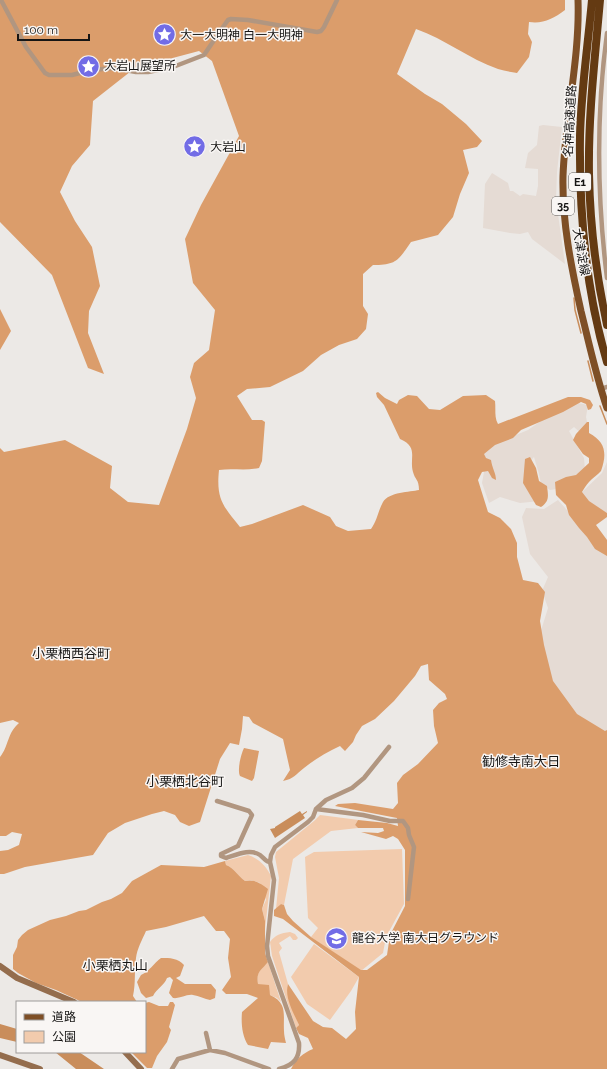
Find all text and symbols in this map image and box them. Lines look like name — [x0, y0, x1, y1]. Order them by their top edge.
scale bar — [18, 16, 89, 42]
place icon: 大一大明神 白一大明神 — [151, 22, 177, 48]
text: 100 m — [24, 23, 58, 37]
place label: 大一大明神 白一大明神 — [180, 28, 303, 42]
place icon: 大岩山展望所 — [76, 53, 102, 79]
place label: 大岩山展望所 — [104, 59, 176, 73]
street label: 名神高速道路 — [561, 85, 579, 157]
place icon: 大岩山 — [182, 134, 208, 160]
place label: 大岩山 — [210, 140, 246, 154]
road number: E1 — [569, 173, 591, 191]
road number: 35 — [552, 197, 574, 215]
street label: 大津淀線 — [570, 227, 592, 277]
district label: 小栗栖西谷町 — [32, 646, 110, 661]
district label: 勧修寺南大日 — [482, 754, 560, 769]
district label: 小栗栖北谷町 — [146, 774, 224, 789]
school or university icon: 龍谷大学 南大日グラウンド — [323, 925, 349, 951]
place label: 龍谷大学 南大日グラウンド — [352, 931, 499, 945]
district label: 小栗栖丸山 — [82, 958, 148, 973]
legend — [16, 1001, 146, 1053]
text: 道路 — [52, 1010, 76, 1024]
text: 公園 — [52, 1030, 76, 1044]

